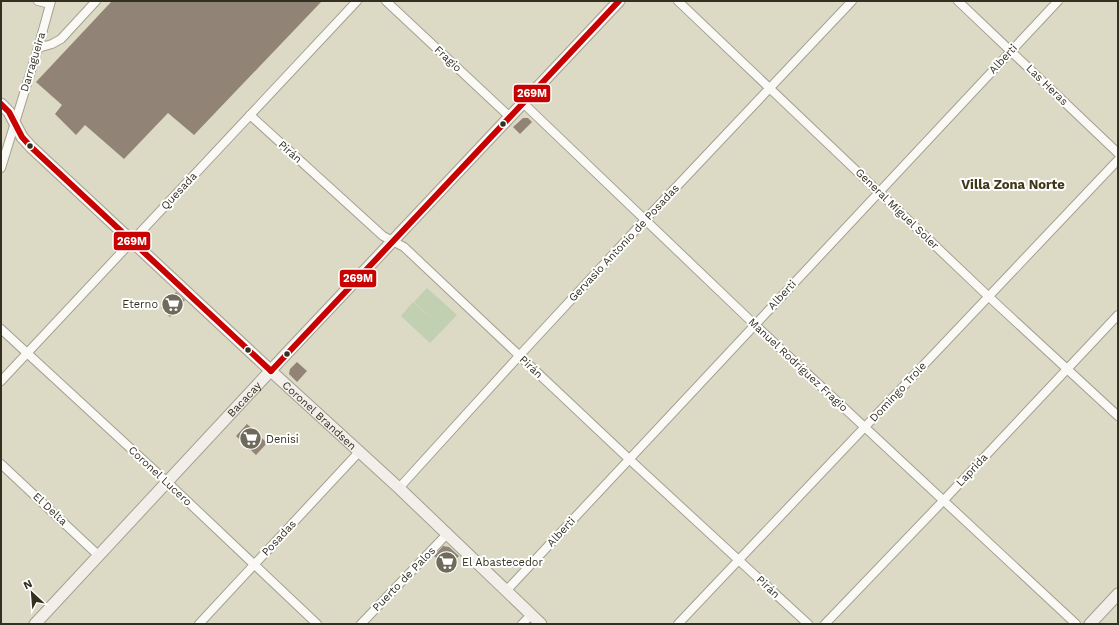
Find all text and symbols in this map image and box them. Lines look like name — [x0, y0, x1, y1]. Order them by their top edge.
street label: Darragueira — [18, 31, 48, 93]
street label: Alberti — [986, 42, 1020, 76]
street label: Fragio — [432, 43, 464, 75]
street label: Las Heras — [1023, 62, 1071, 108]
line badge: 269M — [513, 84, 551, 103]
text: 269M — [517, 87, 547, 100]
unlabelled marker — [498, 119, 508, 129]
street label: Pirán — [276, 138, 304, 166]
unlabelled marker — [25, 141, 35, 151]
street label: General Miguel Soler — [853, 166, 942, 252]
street label: Quesada — [158, 170, 200, 212]
district label: Villa Zona Norte — [961, 177, 1065, 192]
street label: Gervasio Antonio de Posadas — [566, 181, 682, 304]
line badge: 269M — [113, 231, 151, 251]
text: 269M — [117, 235, 147, 248]
line badge: 269M — [339, 269, 377, 288]
text: 269M — [343, 272, 373, 285]
street label: Alberti — [765, 278, 799, 312]
supermarket icon: Eterno — [160, 291, 186, 317]
place label: Eterno — [122, 298, 158, 311]
street label: Manuel Rodríguez Fragio — [746, 316, 850, 414]
unlabelled marker — [243, 345, 253, 355]
unlabelled marker — [282, 349, 292, 359]
street label: Pirán — [517, 353, 545, 381]
street label: Domingo Trole — [867, 359, 929, 425]
street label: Coronel Brandsen — [280, 378, 359, 452]
street label: Bacacay — [224, 379, 264, 420]
supermarket icon: Denisi — [238, 426, 264, 452]
place label: Denisi — [266, 433, 299, 446]
street label: Coronel Lucero — [126, 443, 194, 509]
street label: Laprida — [954, 451, 990, 489]
street label: El Delta — [30, 490, 70, 528]
street label: Alberti — [544, 515, 578, 549]
street label: Posadas — [259, 517, 299, 559]
street label: Puerto de Palos — [370, 544, 438, 614]
supermarket icon: El Abastecedor — [434, 549, 460, 575]
place label: El Abastecedor — [462, 556, 543, 569]
north arrow — [12, 573, 52, 613]
street label: Pirán — [754, 573, 782, 601]
text: N — [21, 577, 34, 592]

